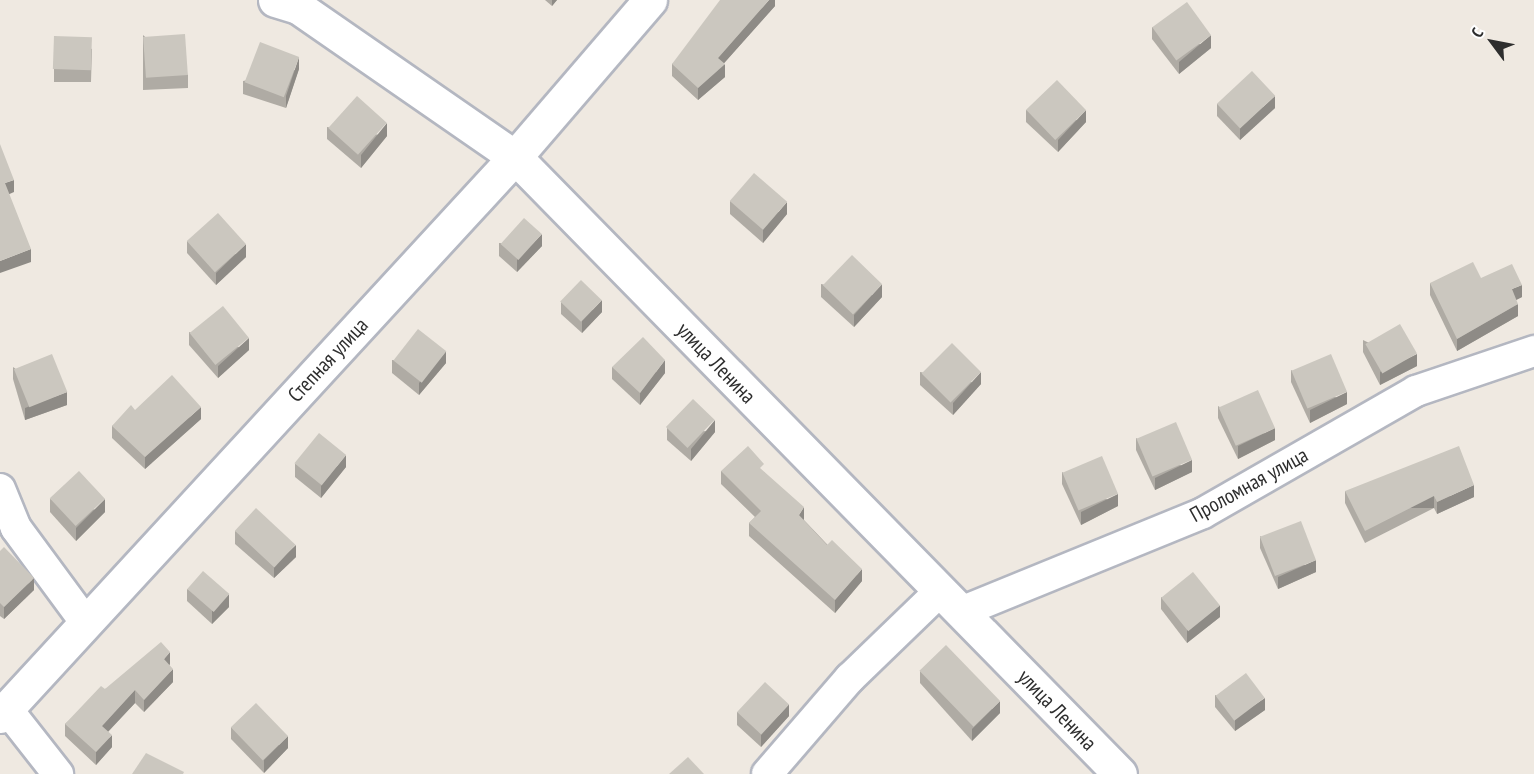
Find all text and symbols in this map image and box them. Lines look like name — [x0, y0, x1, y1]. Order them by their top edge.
north arrow — [1462, 12, 1522, 72]
text: С — [1466, 24, 1487, 41]
street label: Степная улица — [283, 313, 373, 407]
street label: улица Ленина — [671, 317, 761, 409]
street label: Проломная улица — [1186, 442, 1312, 528]
street label: улица Ленина — [1012, 664, 1102, 756]

